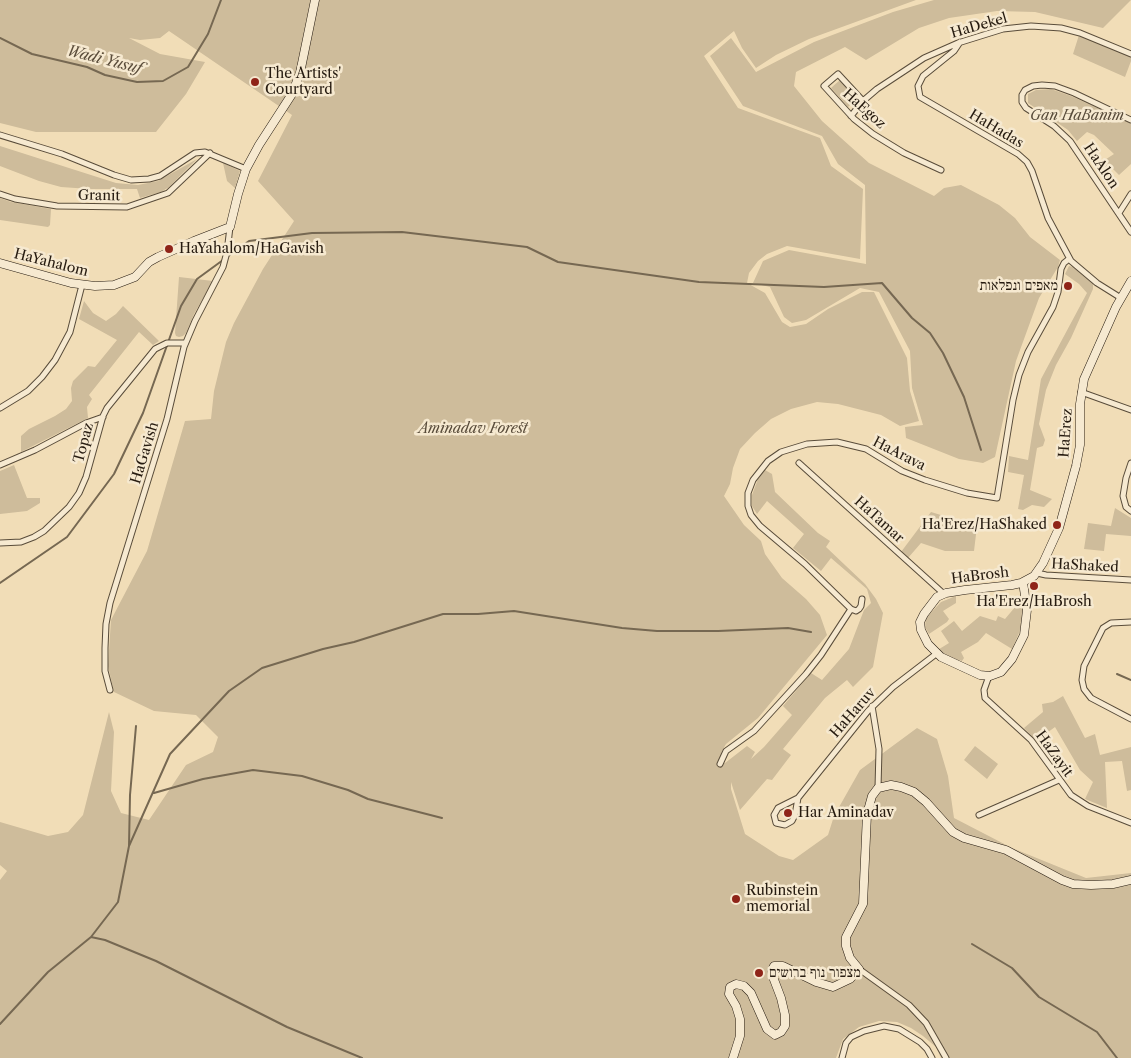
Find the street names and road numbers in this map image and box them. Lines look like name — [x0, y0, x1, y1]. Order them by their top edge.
street label: HaDekel — [949, 10, 1009, 42]
street label: HaEgoz — [839, 85, 889, 133]
street label: HaHadas — [966, 106, 1026, 152]
street label: HaAlon — [1080, 140, 1122, 192]
street label: Granit — [78, 187, 120, 205]
street label: HaYahalom — [12, 246, 90, 280]
street label: HaErez — [1056, 408, 1076, 458]
street label: HaGavish — [128, 420, 162, 486]
street label: Topaz — [71, 421, 97, 465]
street label: HaArava — [870, 434, 928, 474]
street label: HaTamar — [851, 493, 907, 547]
street label: HaShaked — [1051, 556, 1119, 576]
street label: HaBrosh — [950, 564, 1010, 588]
street label: HaHaruv — [827, 685, 879, 741]
street label: HaZayit — [1032, 728, 1076, 780]

